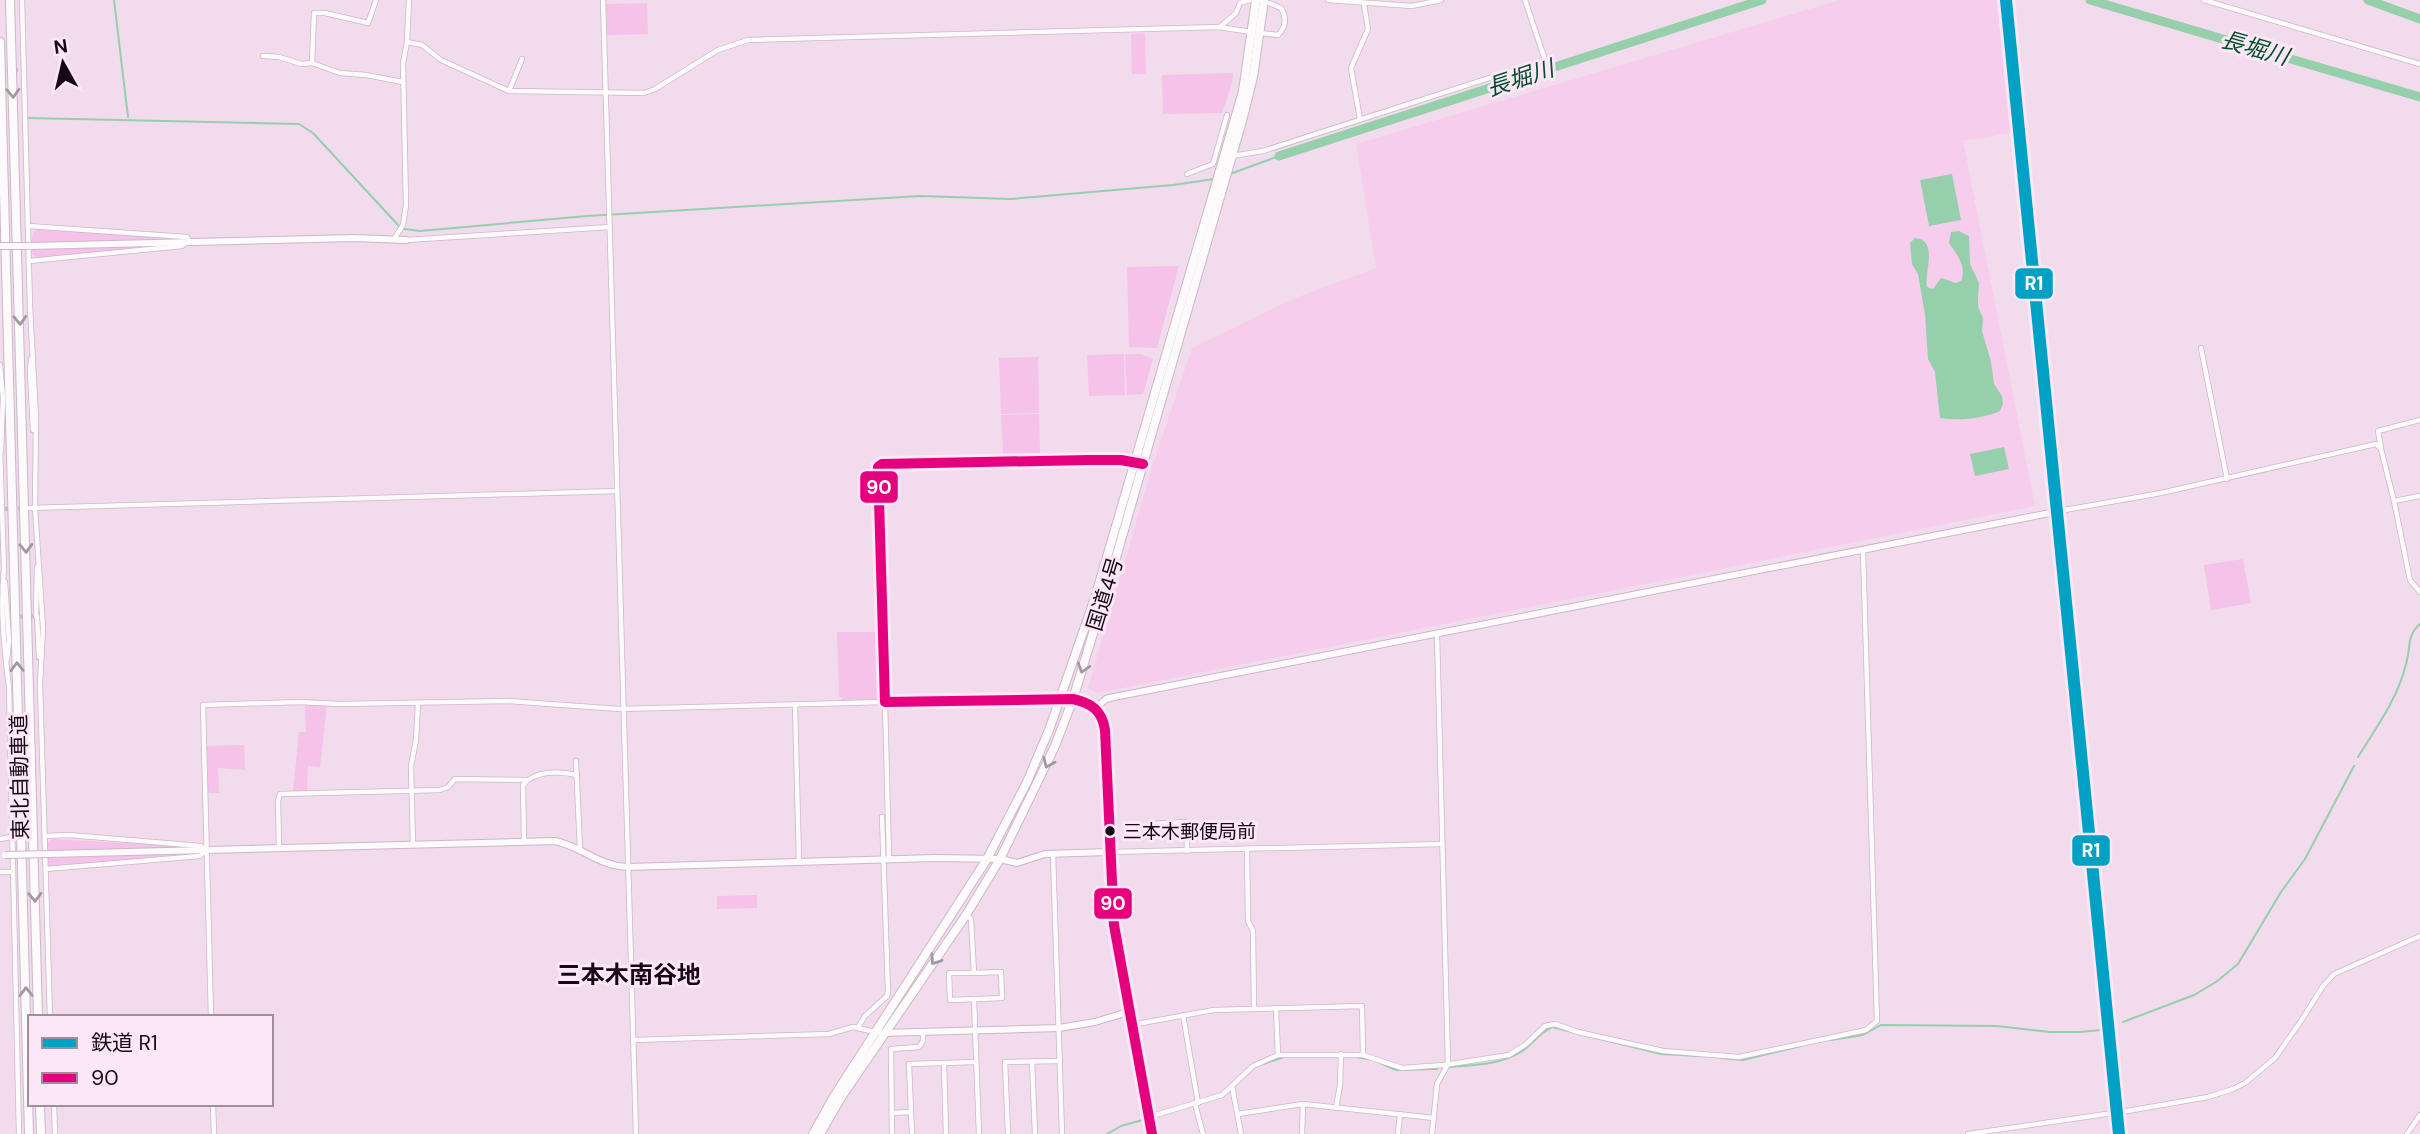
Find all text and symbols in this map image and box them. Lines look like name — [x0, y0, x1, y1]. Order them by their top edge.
water label: 長堀川 — [2218, 24, 2295, 73]
north arrow — [28, 28, 98, 98]
text: N — [52, 33, 69, 60]
water label: 長堀川 — [1483, 52, 1560, 103]
one-way arrow — [6, 87, 21, 98]
line badge: R1 — [2014, 267, 2054, 300]
text: R1 — [2025, 271, 2043, 296]
one-way arrow — [12, 315, 27, 326]
line badge: 90 — [859, 470, 899, 504]
text: 90 — [866, 475, 892, 500]
one-way arrow — [18, 542, 33, 553]
street label: 国道4号 — [1081, 554, 1129, 634]
one-way arrow — [10, 661, 25, 672]
one-way arrow — [1076, 662, 1091, 674]
street label: 東北自動車道 — [5, 714, 35, 840]
one-way arrow — [1042, 755, 1056, 768]
place label: 三本木郵便局前 — [1123, 819, 1256, 844]
marker: 三本木郵便局前 — [1103, 824, 1117, 838]
line badge: R1 — [2071, 834, 2111, 867]
text: R1 — [2082, 838, 2100, 863]
line badge: 90 — [1093, 887, 1133, 920]
text: 90 — [1100, 891, 1126, 916]
one-way arrow — [27, 893, 43, 903]
one-way arrow — [931, 952, 943, 965]
district label: 三本木南谷地 — [557, 959, 701, 990]
one-way arrow — [18, 987, 33, 998]
legend — [28, 1015, 273, 1106]
text: 鉄道 R1 — [91, 1029, 158, 1057]
text: 90 — [91, 1064, 119, 1092]

